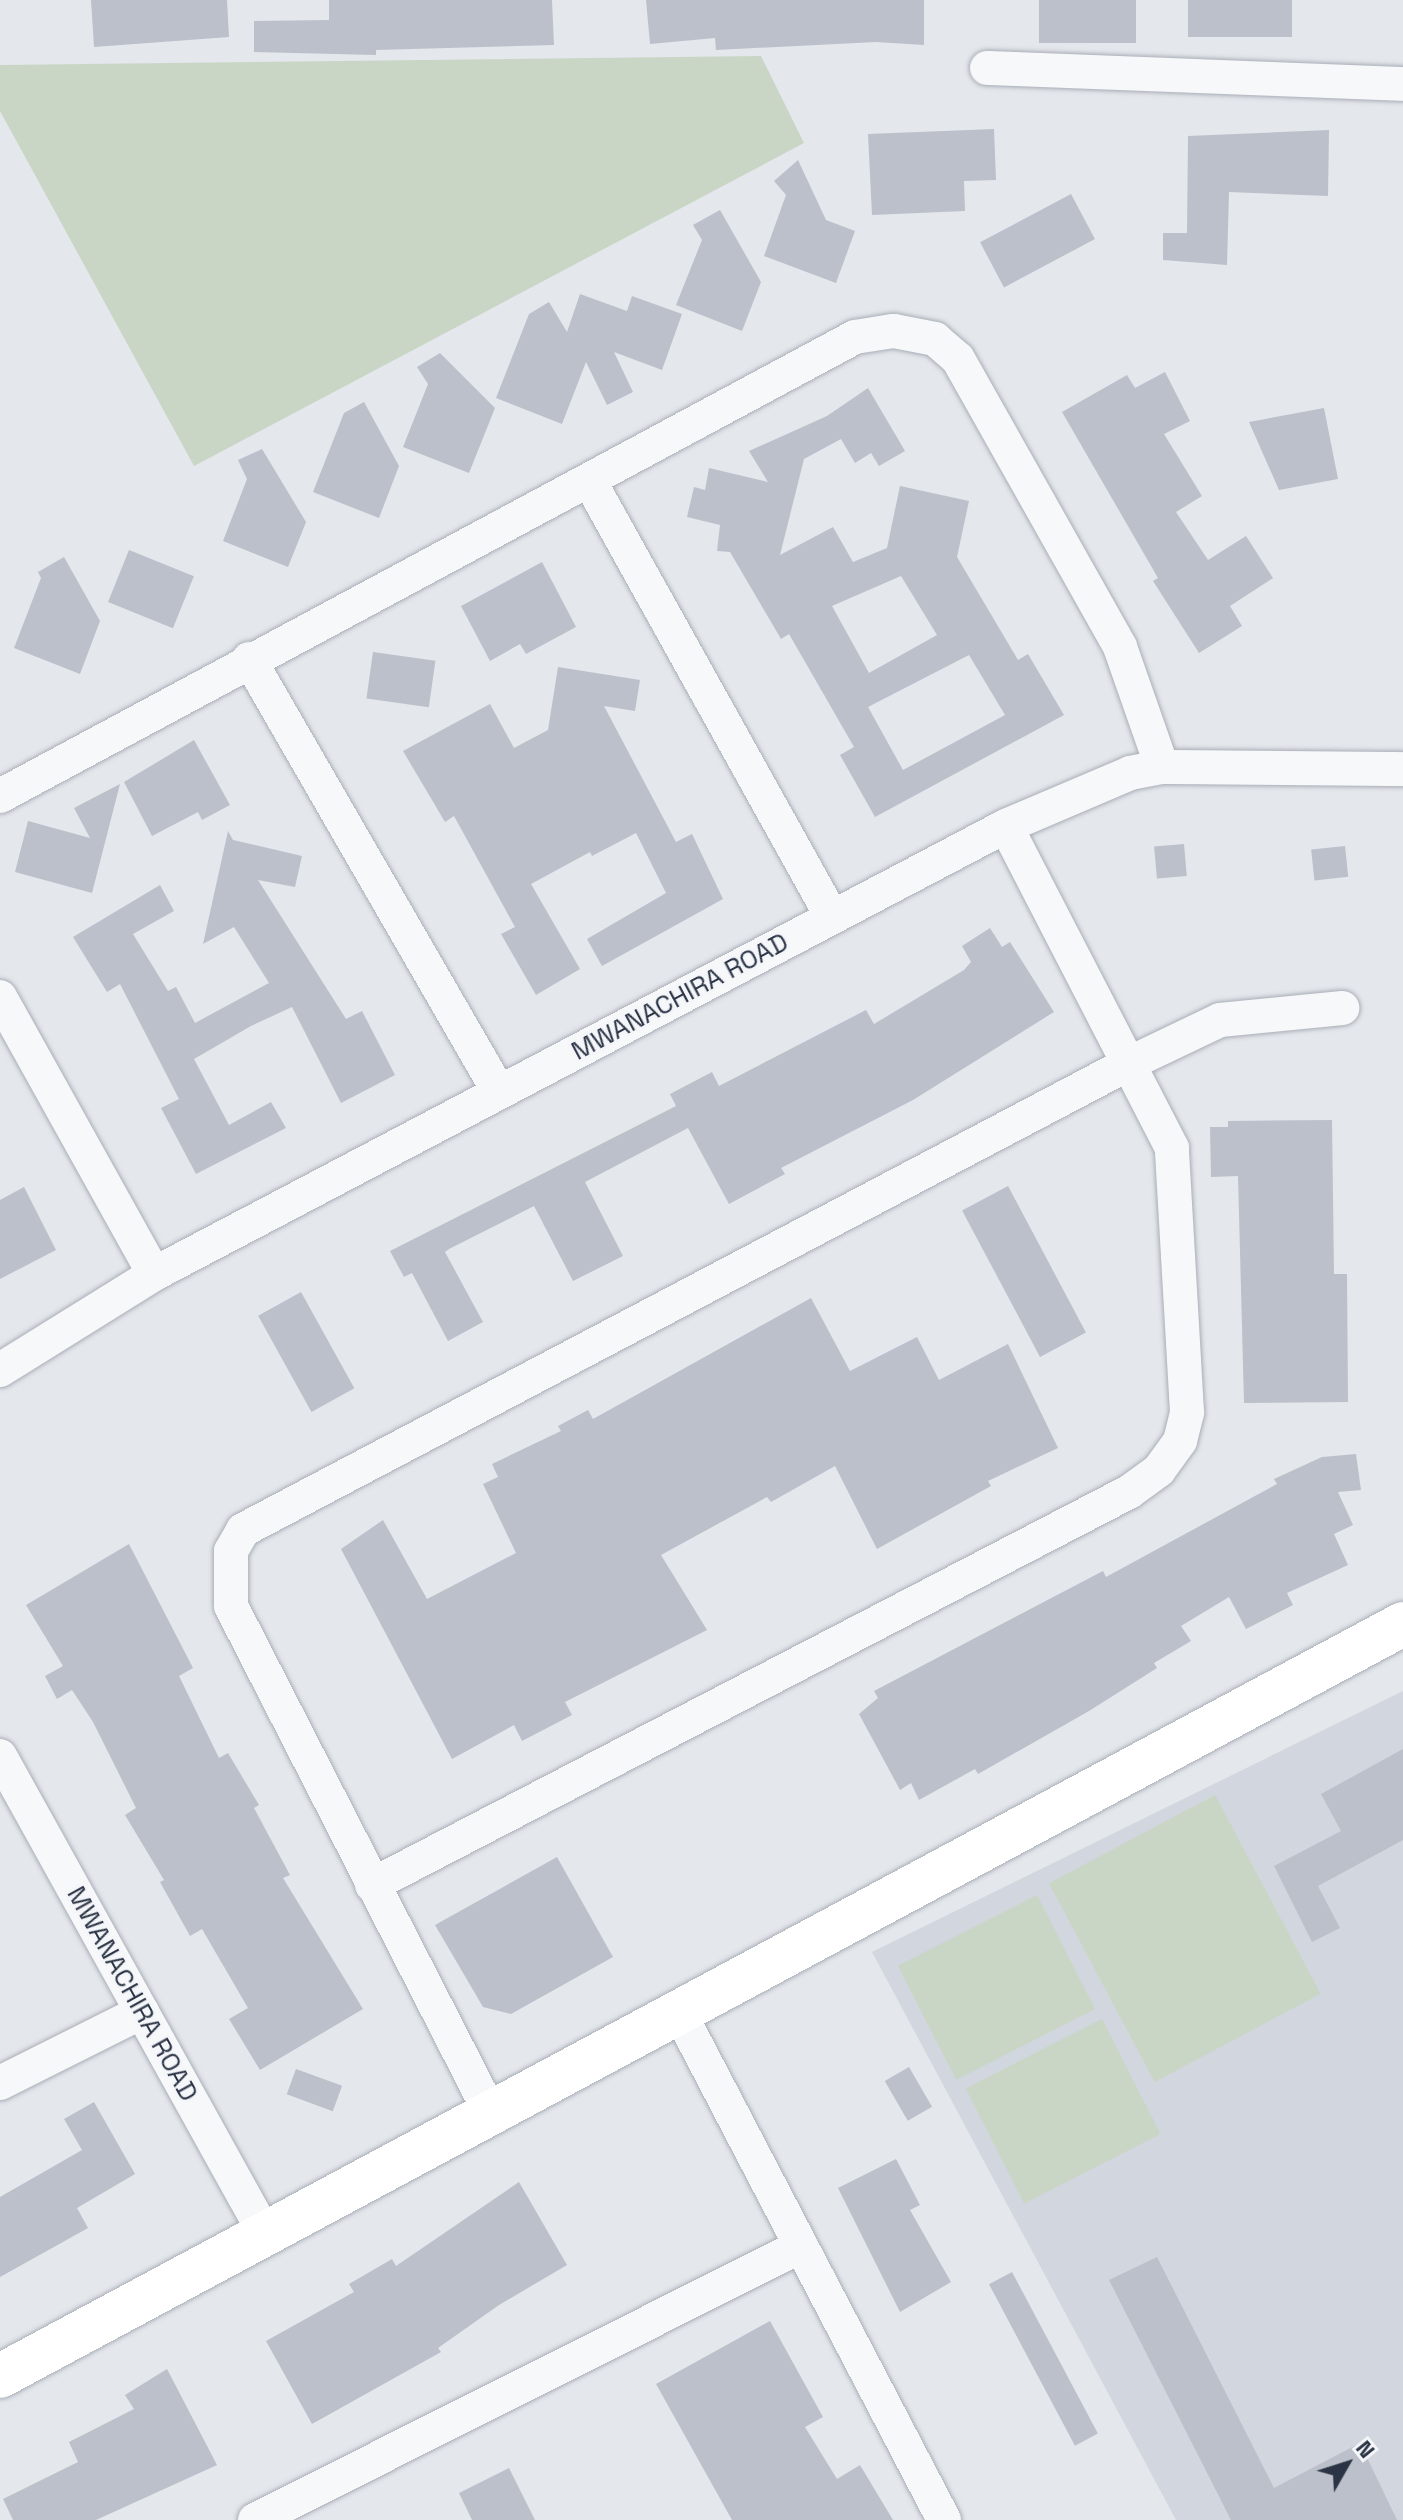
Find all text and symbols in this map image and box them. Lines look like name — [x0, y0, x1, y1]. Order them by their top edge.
street label: MWANACHIRA ROAD — [566, 927, 794, 1067]
street label: MWANACHIRA ROAD — [60, 1881, 204, 2107]
north arrow — [1307, 2424, 1387, 2504]
text: N — [1350, 2434, 1381, 2463]

